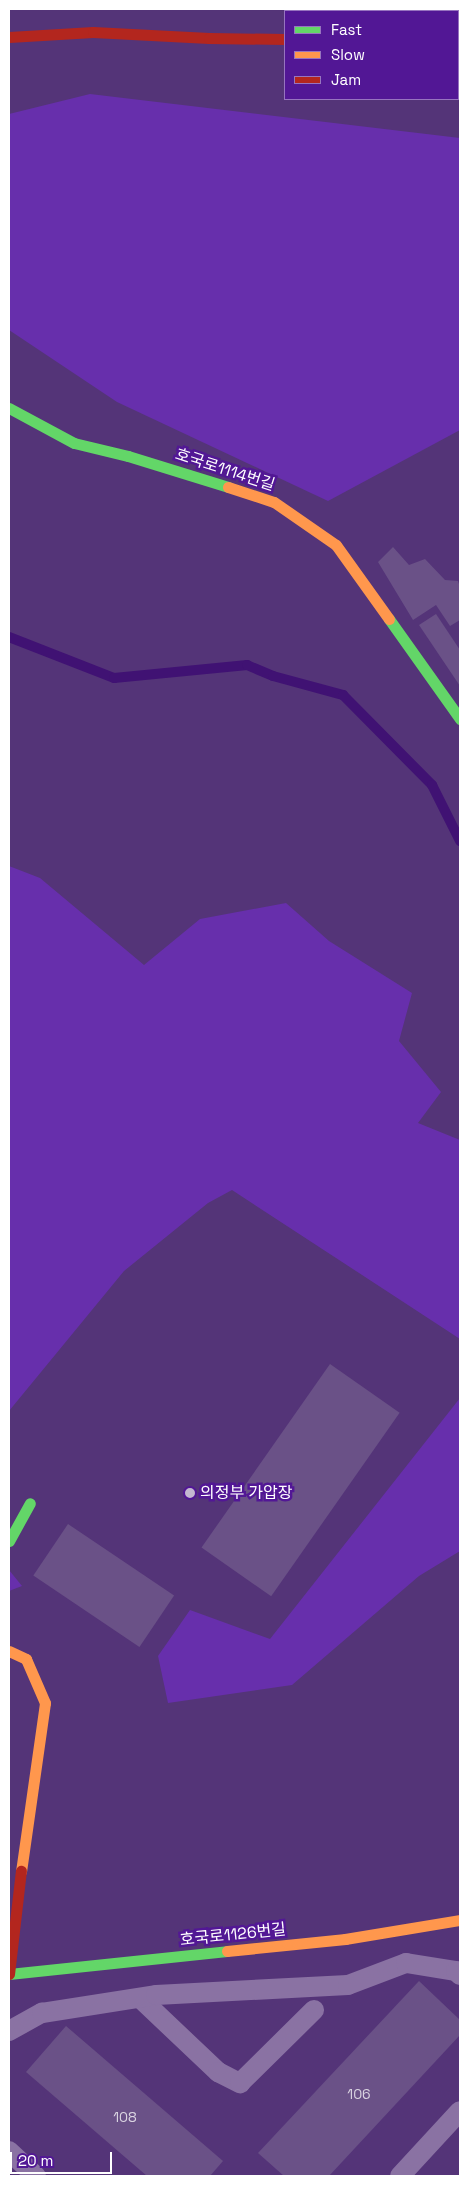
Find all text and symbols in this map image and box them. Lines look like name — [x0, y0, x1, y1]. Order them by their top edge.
legend — [284, 10, 459, 100]
text: Fast — [331, 20, 362, 39]
text: Slow — [331, 45, 365, 64]
text: Jam — [331, 70, 361, 89]
street label: 호국로1114번길 — [173, 445, 277, 495]
place label: 의정부 가압장 — [200, 1483, 292, 1503]
marker: 의정부 가압장 — [184, 1487, 196, 1499]
street label: 호국로1126번길 — [179, 1920, 287, 1950]
house number: 106 — [347, 2086, 371, 2102]
house number: 108 — [113, 2109, 137, 2125]
scale bar — [12, 2142, 115, 2174]
text: 20 m — [18, 2151, 53, 2170]

